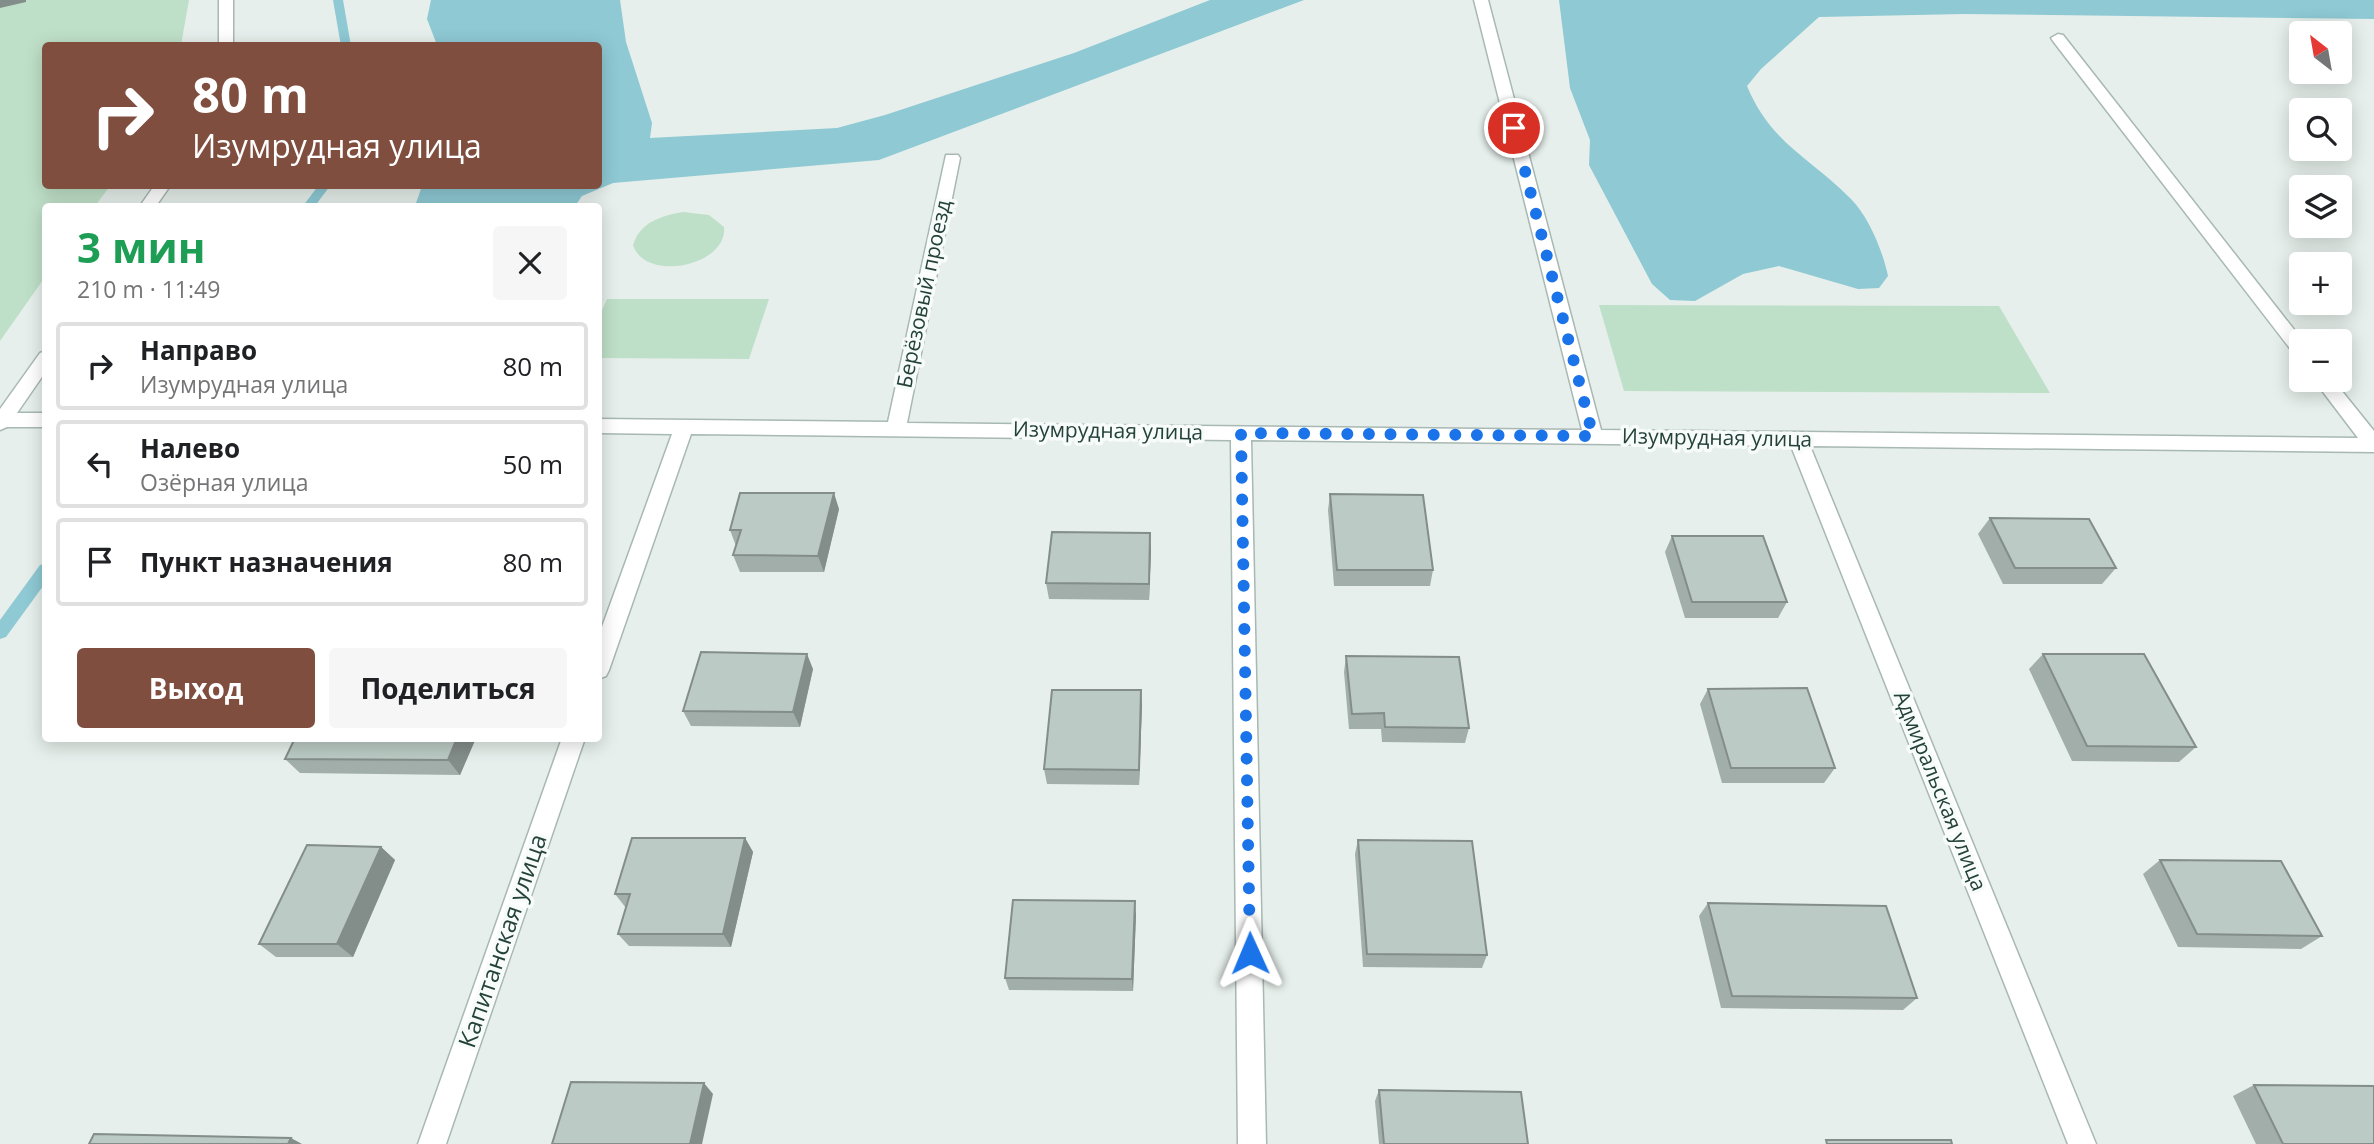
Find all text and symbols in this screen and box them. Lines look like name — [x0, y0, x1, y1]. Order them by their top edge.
north arrow — [2289, 21, 2352, 84]
map controls — [2289, 21, 2352, 392]
text: 80 m — [192, 61, 309, 127]
icon: right — [77, 70, 168, 161]
pin — [1484, 98, 1544, 158]
button: search — [2289, 98, 2352, 161]
icon: arrive — [1495, 109, 1533, 147]
text: Изумрудная улица — [192, 124, 482, 167]
button: layers — [2289, 175, 2352, 238]
street label: Берёзовый проезд — [889, 197, 957, 390]
text: 3 мин — [77, 218, 205, 275]
button: close — [493, 226, 567, 300]
button: + — [2289, 252, 2352, 315]
text: 210 m · 11:49 — [77, 273, 220, 305]
button: − — [2289, 329, 2352, 392]
text: Направо — [140, 332, 257, 368]
icon: right — [81, 347, 119, 385]
text: 80 m — [502, 348, 563, 384]
text: Изумрудная улица — [140, 368, 348, 400]
street label: Изумрудная улица — [1013, 414, 1203, 446]
street label: Изумрудная улица — [1622, 421, 1812, 453]
text: Налево — [140, 430, 240, 466]
icon: left — [81, 445, 119, 483]
text: 50 m — [502, 446, 563, 482]
text: Озёрная улица — [140, 466, 309, 498]
icon: arrive — [81, 543, 119, 581]
text: Пункт назначения — [140, 544, 393, 580]
text: 80 m — [502, 544, 563, 580]
button: Выход — [77, 648, 315, 728]
button: Поделиться — [329, 648, 567, 728]
street label: Адмиральская улица — [1888, 686, 1994, 895]
street label: Капитанская улица — [450, 829, 554, 1052]
position arrow — [1213, 916, 1287, 990]

